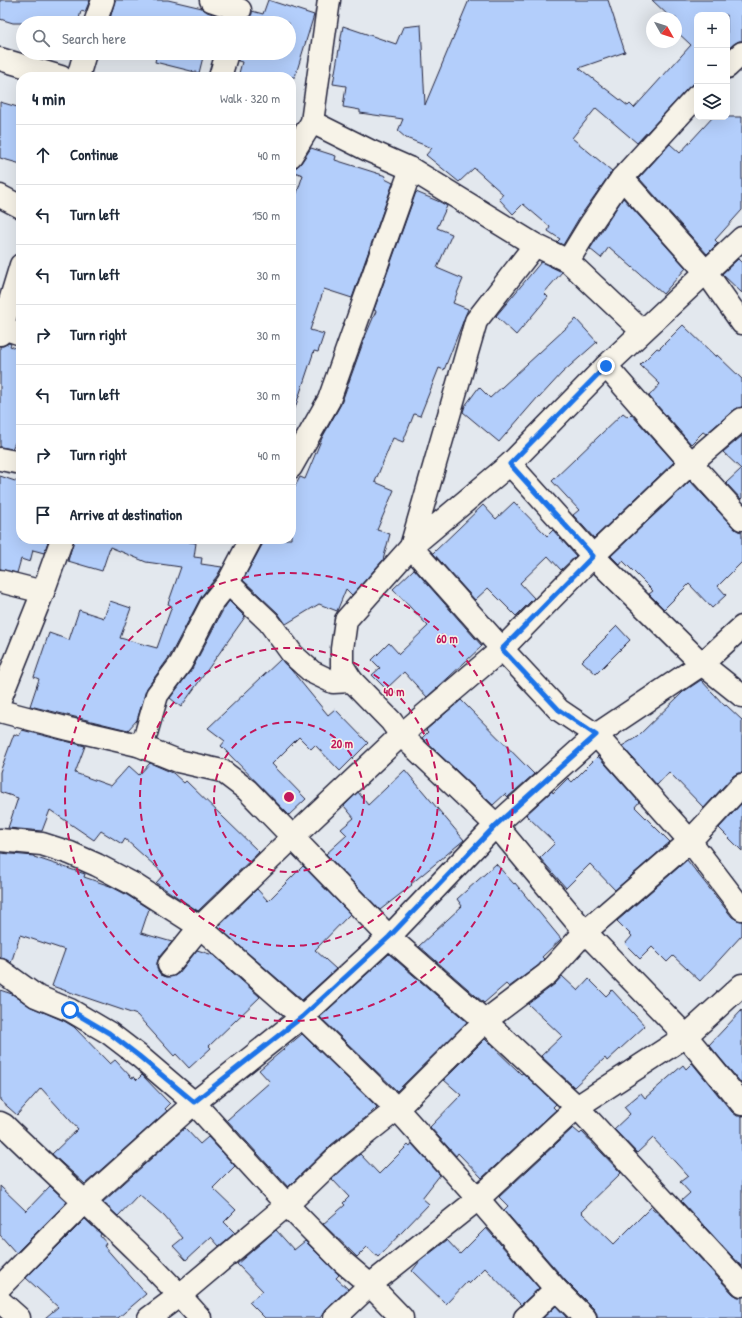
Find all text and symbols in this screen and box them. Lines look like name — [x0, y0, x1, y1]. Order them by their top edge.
north arrow — [646, 12, 682, 48]
map controls — [694, 12, 730, 120]
button: + — [694, 12, 730, 48]
search box — [16, 16, 296, 60]
icon: search — [30, 27, 52, 49]
text: Search here — [62, 28, 126, 49]
button: − — [694, 48, 730, 84]
button: layers — [694, 84, 730, 120]
text: 4 min — [32, 87, 65, 110]
text: Walk · 320 m — [220, 89, 280, 107]
icon: ahead — [32, 144, 54, 166]
text: Continue — [70, 144, 118, 165]
text: 40 m — [257, 146, 280, 164]
icon: left — [32, 204, 54, 226]
text: Turn left — [70, 204, 120, 225]
text: 150 m — [252, 206, 280, 224]
icon: left — [32, 264, 54, 286]
text: Turn left — [70, 264, 120, 285]
text: 30 m — [257, 266, 280, 284]
icon: right — [32, 324, 54, 346]
text: Turn right — [70, 324, 126, 345]
text: 30 m — [257, 326, 280, 344]
route end — [597, 357, 615, 375]
icon: left — [32, 384, 54, 406]
text: Turn left — [70, 384, 120, 405]
text: 30 m — [257, 386, 280, 404]
icon: right — [32, 444, 54, 466]
text: Turn right — [70, 444, 126, 465]
text: 40 m — [257, 446, 280, 464]
icon: arrive — [32, 504, 54, 526]
text: Arrive at destination — [70, 504, 182, 525]
text: 60 m — [436, 630, 458, 647]
text: 40 m — [384, 683, 404, 700]
text: 20 m — [331, 735, 353, 752]
centre of rings — [282, 790, 296, 804]
route start — [61, 1001, 79, 1019]

